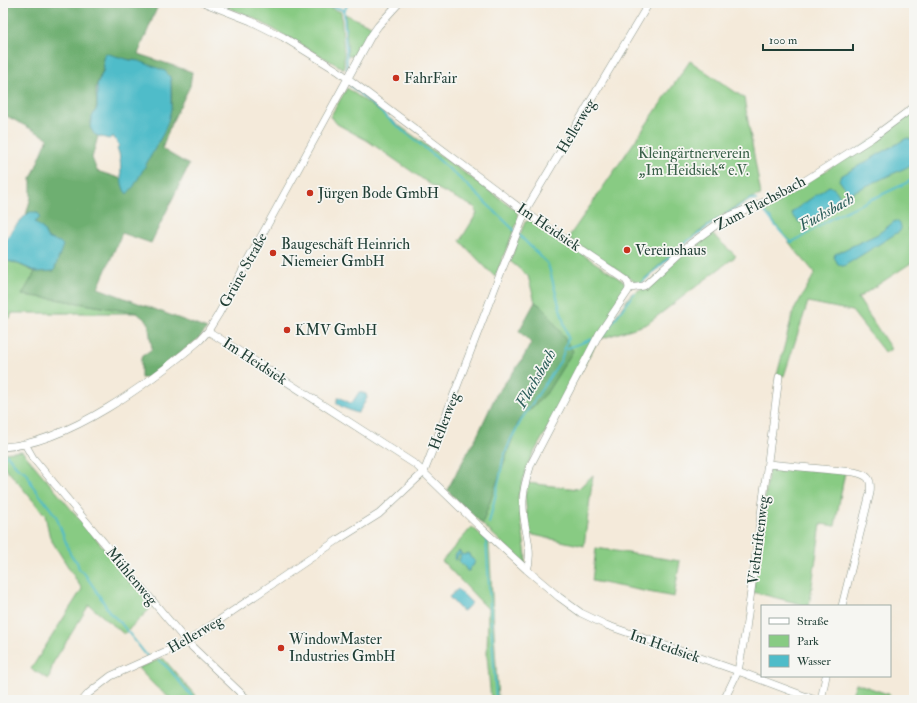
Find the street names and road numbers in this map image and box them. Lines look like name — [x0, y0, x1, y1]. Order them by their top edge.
street label: Hellerweg — [553, 95, 601, 157]
street label: Zum Flachsbach — [712, 172, 809, 235]
street label: Im Heidsiek — [513, 199, 584, 256]
street label: Grüne Straße — [215, 230, 272, 311]
street label: Im Heidsiek — [219, 334, 291, 389]
street label: Hellerweg — [425, 389, 464, 453]
street label: Viehtriftenweg — [744, 494, 773, 586]
street label: Mühlenweg — [102, 543, 162, 610]
street label: Hellerweg — [164, 611, 227, 658]
street label: Im Heidsiek — [627, 626, 702, 667]

